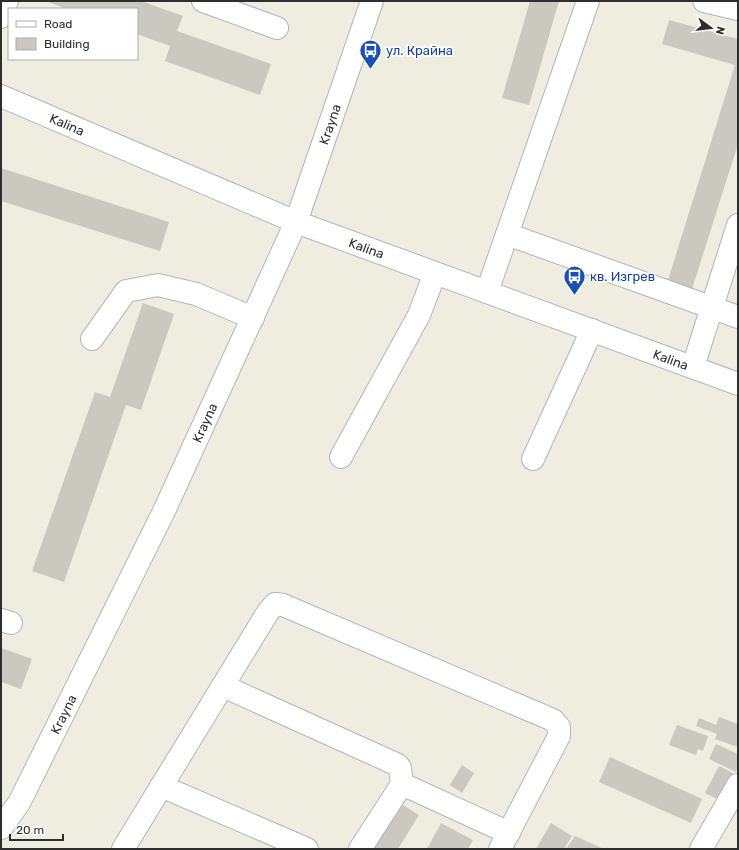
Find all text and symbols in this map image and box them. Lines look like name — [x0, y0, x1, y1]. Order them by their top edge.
legend — [8, 8, 138, 60]
north arrow — [691, 8, 731, 48]
text: Road — [44, 17, 72, 31]
text: N — [713, 25, 727, 36]
text: Building — [44, 37, 90, 51]
bus stop icon: ул. Крайна — [358, 37, 384, 70]
place label: ул. Крайна — [386, 43, 453, 58]
street label: Krayna — [316, 102, 344, 146]
street label: Kalina — [48, 110, 87, 138]
street label: Kalina — [347, 235, 386, 261]
bus stop icon: кв. Изгрев — [562, 263, 588, 296]
place label: кв. Изгрев — [590, 269, 655, 284]
street label: Kalina — [651, 346, 690, 373]
street label: Krayna — [189, 400, 220, 445]
street label: Krayna — [47, 692, 79, 736]
scale bar — [10, 816, 63, 842]
text: 20 m — [16, 823, 44, 837]

